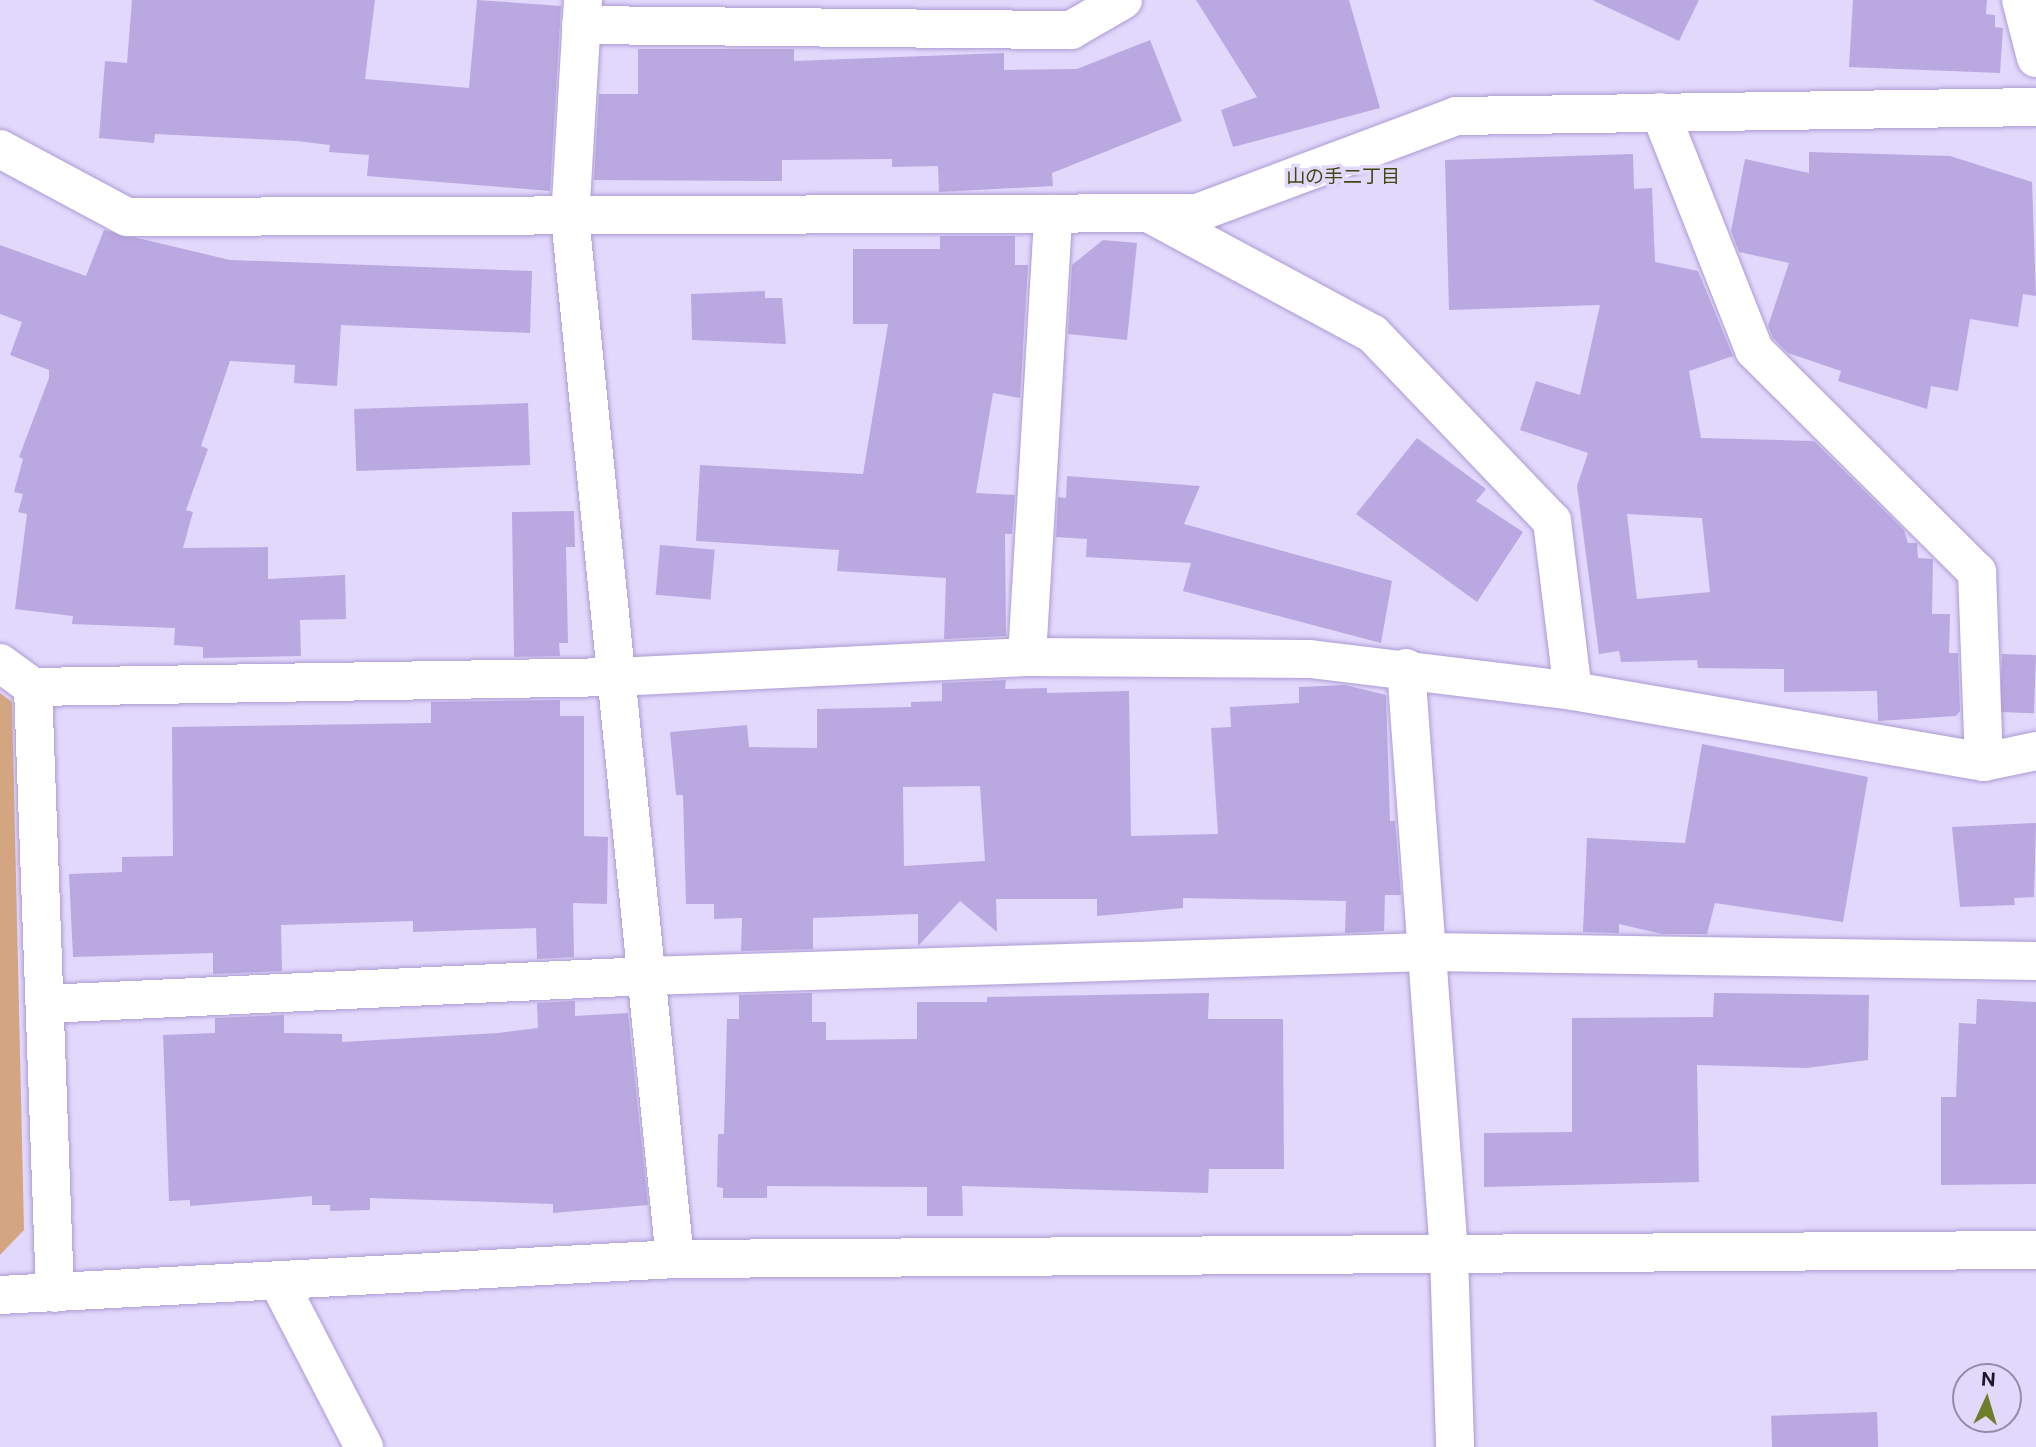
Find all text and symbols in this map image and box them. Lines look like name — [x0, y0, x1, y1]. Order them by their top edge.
district label: 山の手二丁目 — [1286, 166, 1400, 188]
north arrow — [1952, 1363, 2022, 1433]
text: N — [1980, 1368, 1996, 1391]

